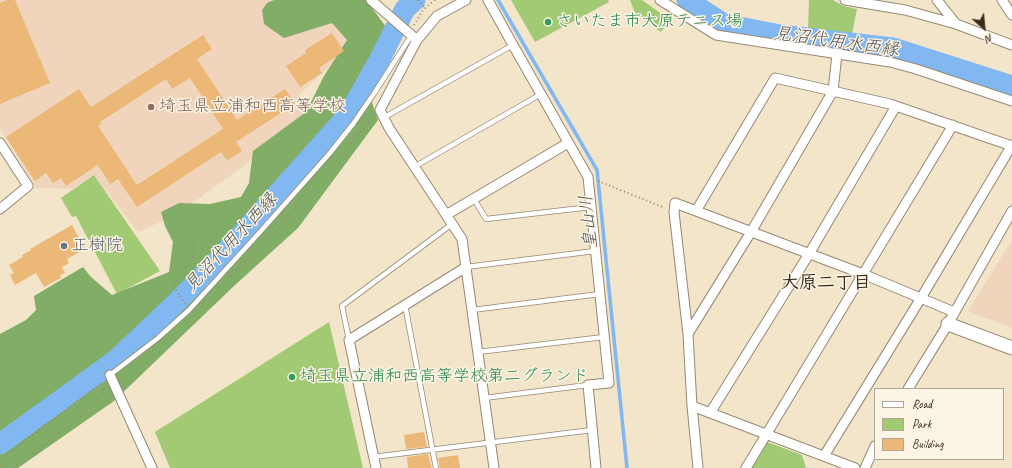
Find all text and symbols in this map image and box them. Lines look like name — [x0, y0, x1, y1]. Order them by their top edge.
north arrow — [964, 8, 1004, 48]
place label: さいたま市大原テニス場 — [556, 12, 743, 32]
marker: さいたま市大原テニス場 — [543, 17, 553, 27]
water label: 見沼代用水西縁 — [772, 23, 900, 61]
text: N — [983, 31, 996, 46]
place label: 埼玉県立浦和西高等学校 — [159, 97, 346, 117]
marker: 埼玉県立浦和西高等学校 — [146, 102, 156, 112]
water label: 見沼代用水西縁 — [180, 190, 282, 296]
water label: 皇山川 — [575, 194, 603, 250]
place label: 正樹院 — [72, 236, 123, 256]
marker: 正樹院 — [59, 241, 69, 251]
district label: 大原二丁目 — [781, 272, 871, 294]
place label: 埼玉県立浦和西高等学校第二グランド — [300, 367, 589, 387]
marker: 埼玉県立浦和西高等学校第二グランド — [287, 372, 297, 382]
legend — [874, 388, 1004, 460]
text: Road — [912, 396, 932, 412]
text: Park — [912, 416, 931, 432]
text: Building — [912, 436, 944, 452]

